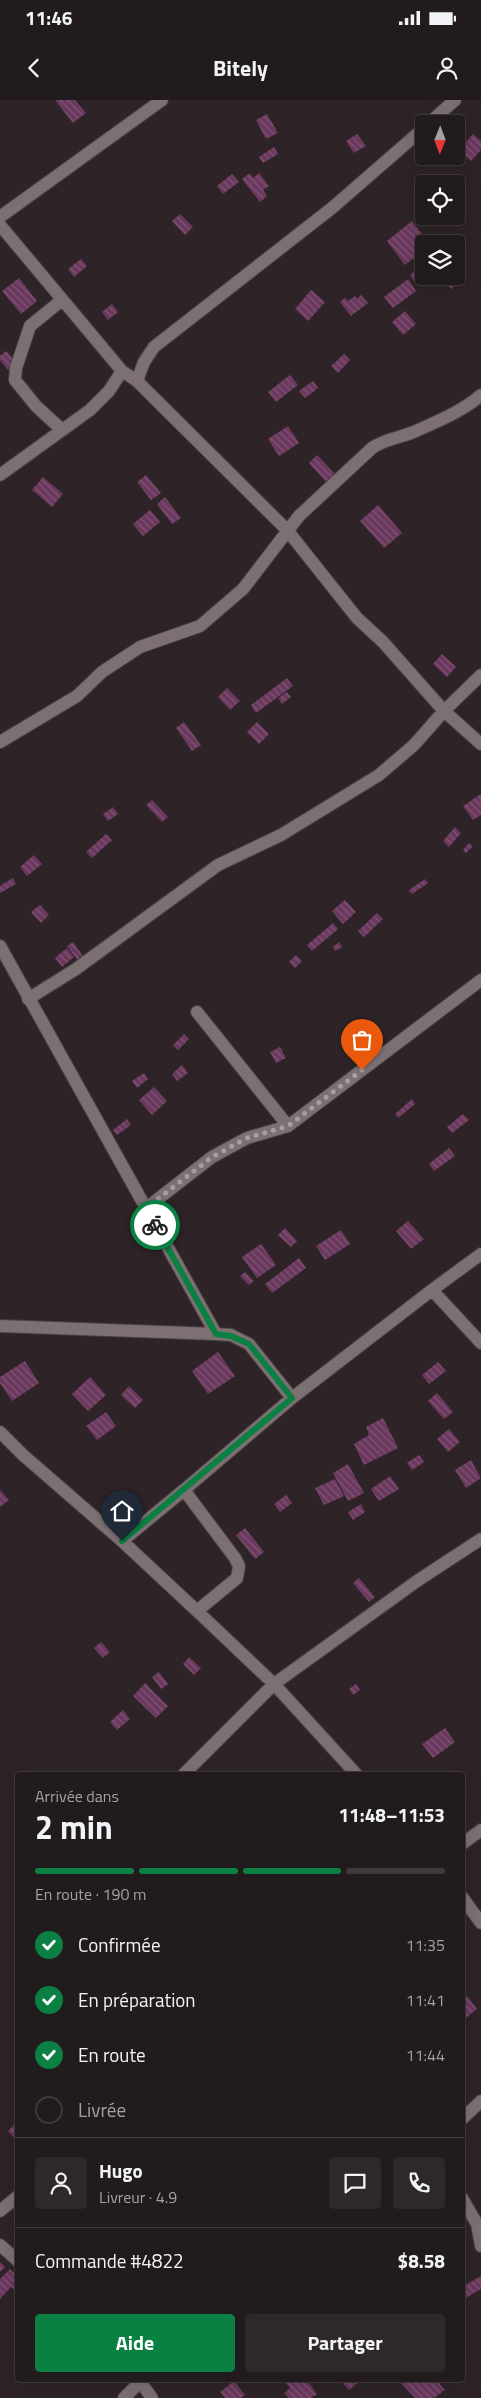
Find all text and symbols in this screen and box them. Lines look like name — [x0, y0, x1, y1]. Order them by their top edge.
text: 11:46 — [25, 3, 72, 32]
text: Bitely — [213, 51, 268, 85]
icon: back — [20, 54, 48, 82]
icon: person — [433, 54, 461, 82]
north arrow — [415, 115, 465, 165]
map controls — [415, 115, 465, 285]
button: locate — [415, 175, 465, 225]
button: layers — [415, 235, 465, 285]
pin — [341, 1019, 383, 1070]
icon: bag — [348, 1026, 376, 1054]
courier — [130, 1200, 180, 1250]
icon: bike — [141, 1211, 169, 1239]
pin — [101, 1490, 143, 1541]
icon: home — [108, 1497, 136, 1525]
text: Arrivée dans — [35, 1784, 119, 1808]
text: 11:48–11:53 — [338, 1800, 445, 1829]
text: 2 min — [35, 1803, 113, 1851]
text: En route · 190 m — [35, 1882, 146, 1906]
text: Confirmée — [78, 1930, 160, 1959]
icon: check — [35, 1931, 63, 1959]
text: 11:35 — [406, 1933, 445, 1957]
text: En préparation — [78, 1985, 196, 2014]
icon: check — [35, 1986, 63, 2014]
text: 11:41 — [406, 1988, 445, 2012]
text: En route — [78, 2040, 146, 2069]
icon: check — [35, 2041, 63, 2069]
text: 11:44 — [406, 2043, 445, 2067]
text: Livrée — [78, 2095, 126, 2124]
text: Hugo — [99, 2156, 143, 2185]
button: person — [35, 2157, 87, 2209]
button: chat — [329, 2157, 381, 2209]
button: phone — [393, 2157, 445, 2209]
text: Livreur · 4.9 — [99, 2185, 177, 2209]
text: Commande #4822 — [35, 2246, 184, 2275]
text: $8.58 — [398, 2246, 445, 2275]
button: Aide — [35, 2314, 235, 2372]
button: Partager — [245, 2314, 445, 2372]

